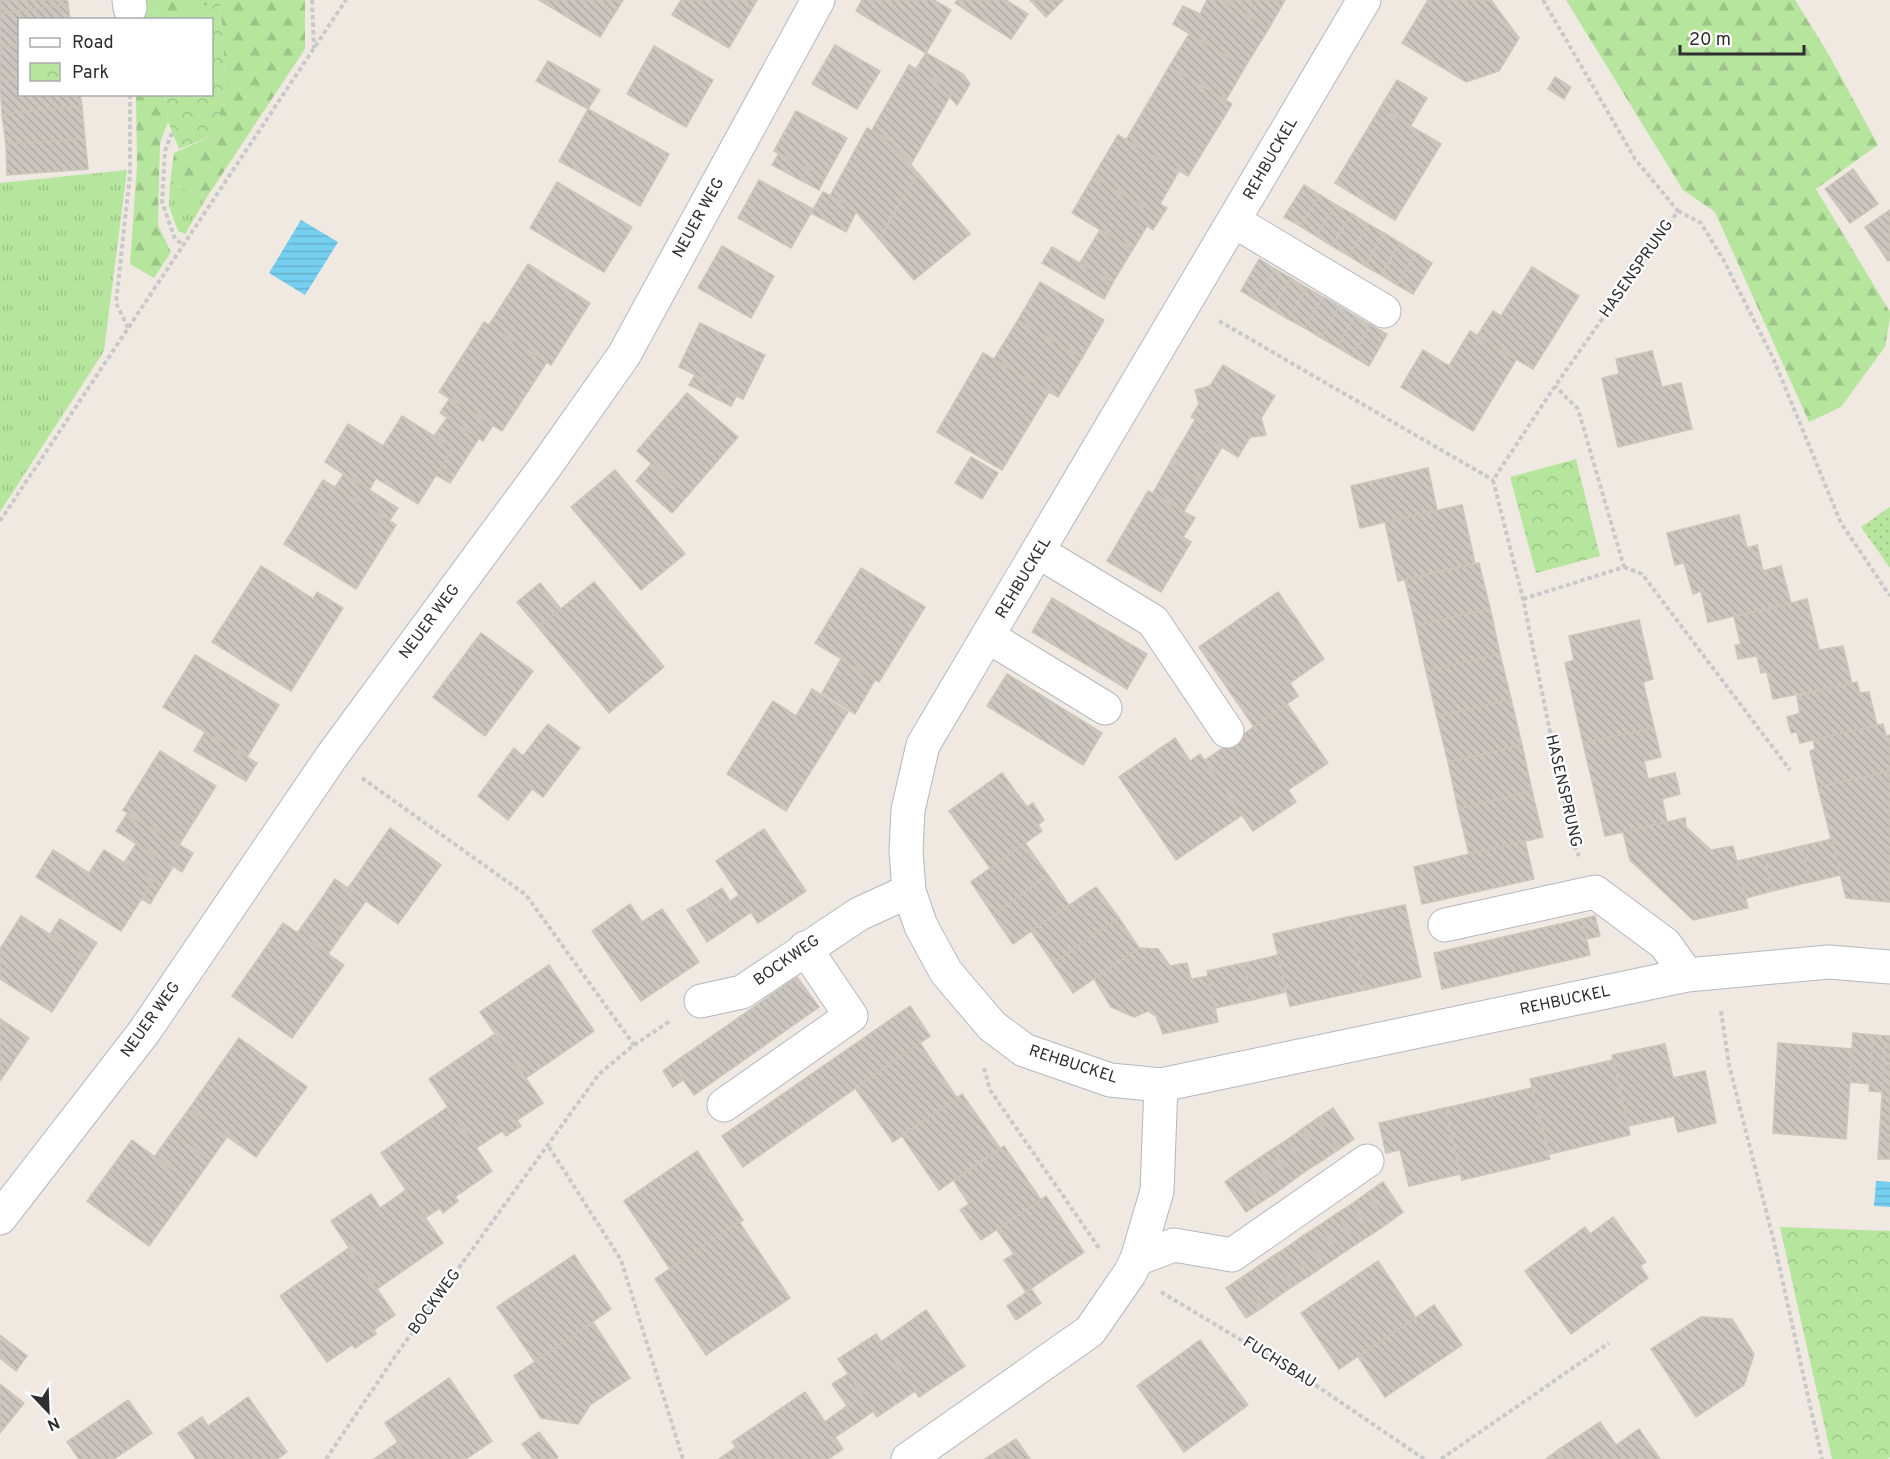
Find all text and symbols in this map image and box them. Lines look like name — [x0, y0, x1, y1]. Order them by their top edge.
legend — [18, 18, 213, 96]
scale bar — [1680, 18, 1804, 56]
text: 20 m — [1689, 29, 1731, 52]
text: Road — [72, 32, 114, 55]
text: Park — [72, 62, 109, 85]
street label: REHBUCKEL — [1239, 114, 1303, 204]
street label: NEUER WEG — [669, 174, 729, 262]
street label: HASENSPRUNG — [1596, 216, 1678, 322]
street label: REHBUCKEL — [992, 533, 1056, 622]
street label: NEUER WEG — [395, 581, 465, 663]
street label: HASENSPRUNG — [1540, 733, 1586, 849]
street label: BOCKWEG — [750, 931, 824, 991]
street label: NEUER WEG — [117, 978, 185, 1062]
street label: REHBUCKEL — [1518, 982, 1612, 1020]
street label: REHBUCKEL — [1026, 1041, 1120, 1089]
street label: BOCKWEG — [405, 1265, 465, 1339]
street label: FUCHSBAU — [1239, 1333, 1319, 1393]
north arrow — [18, 1381, 78, 1441]
text: N — [44, 1412, 62, 1434]

